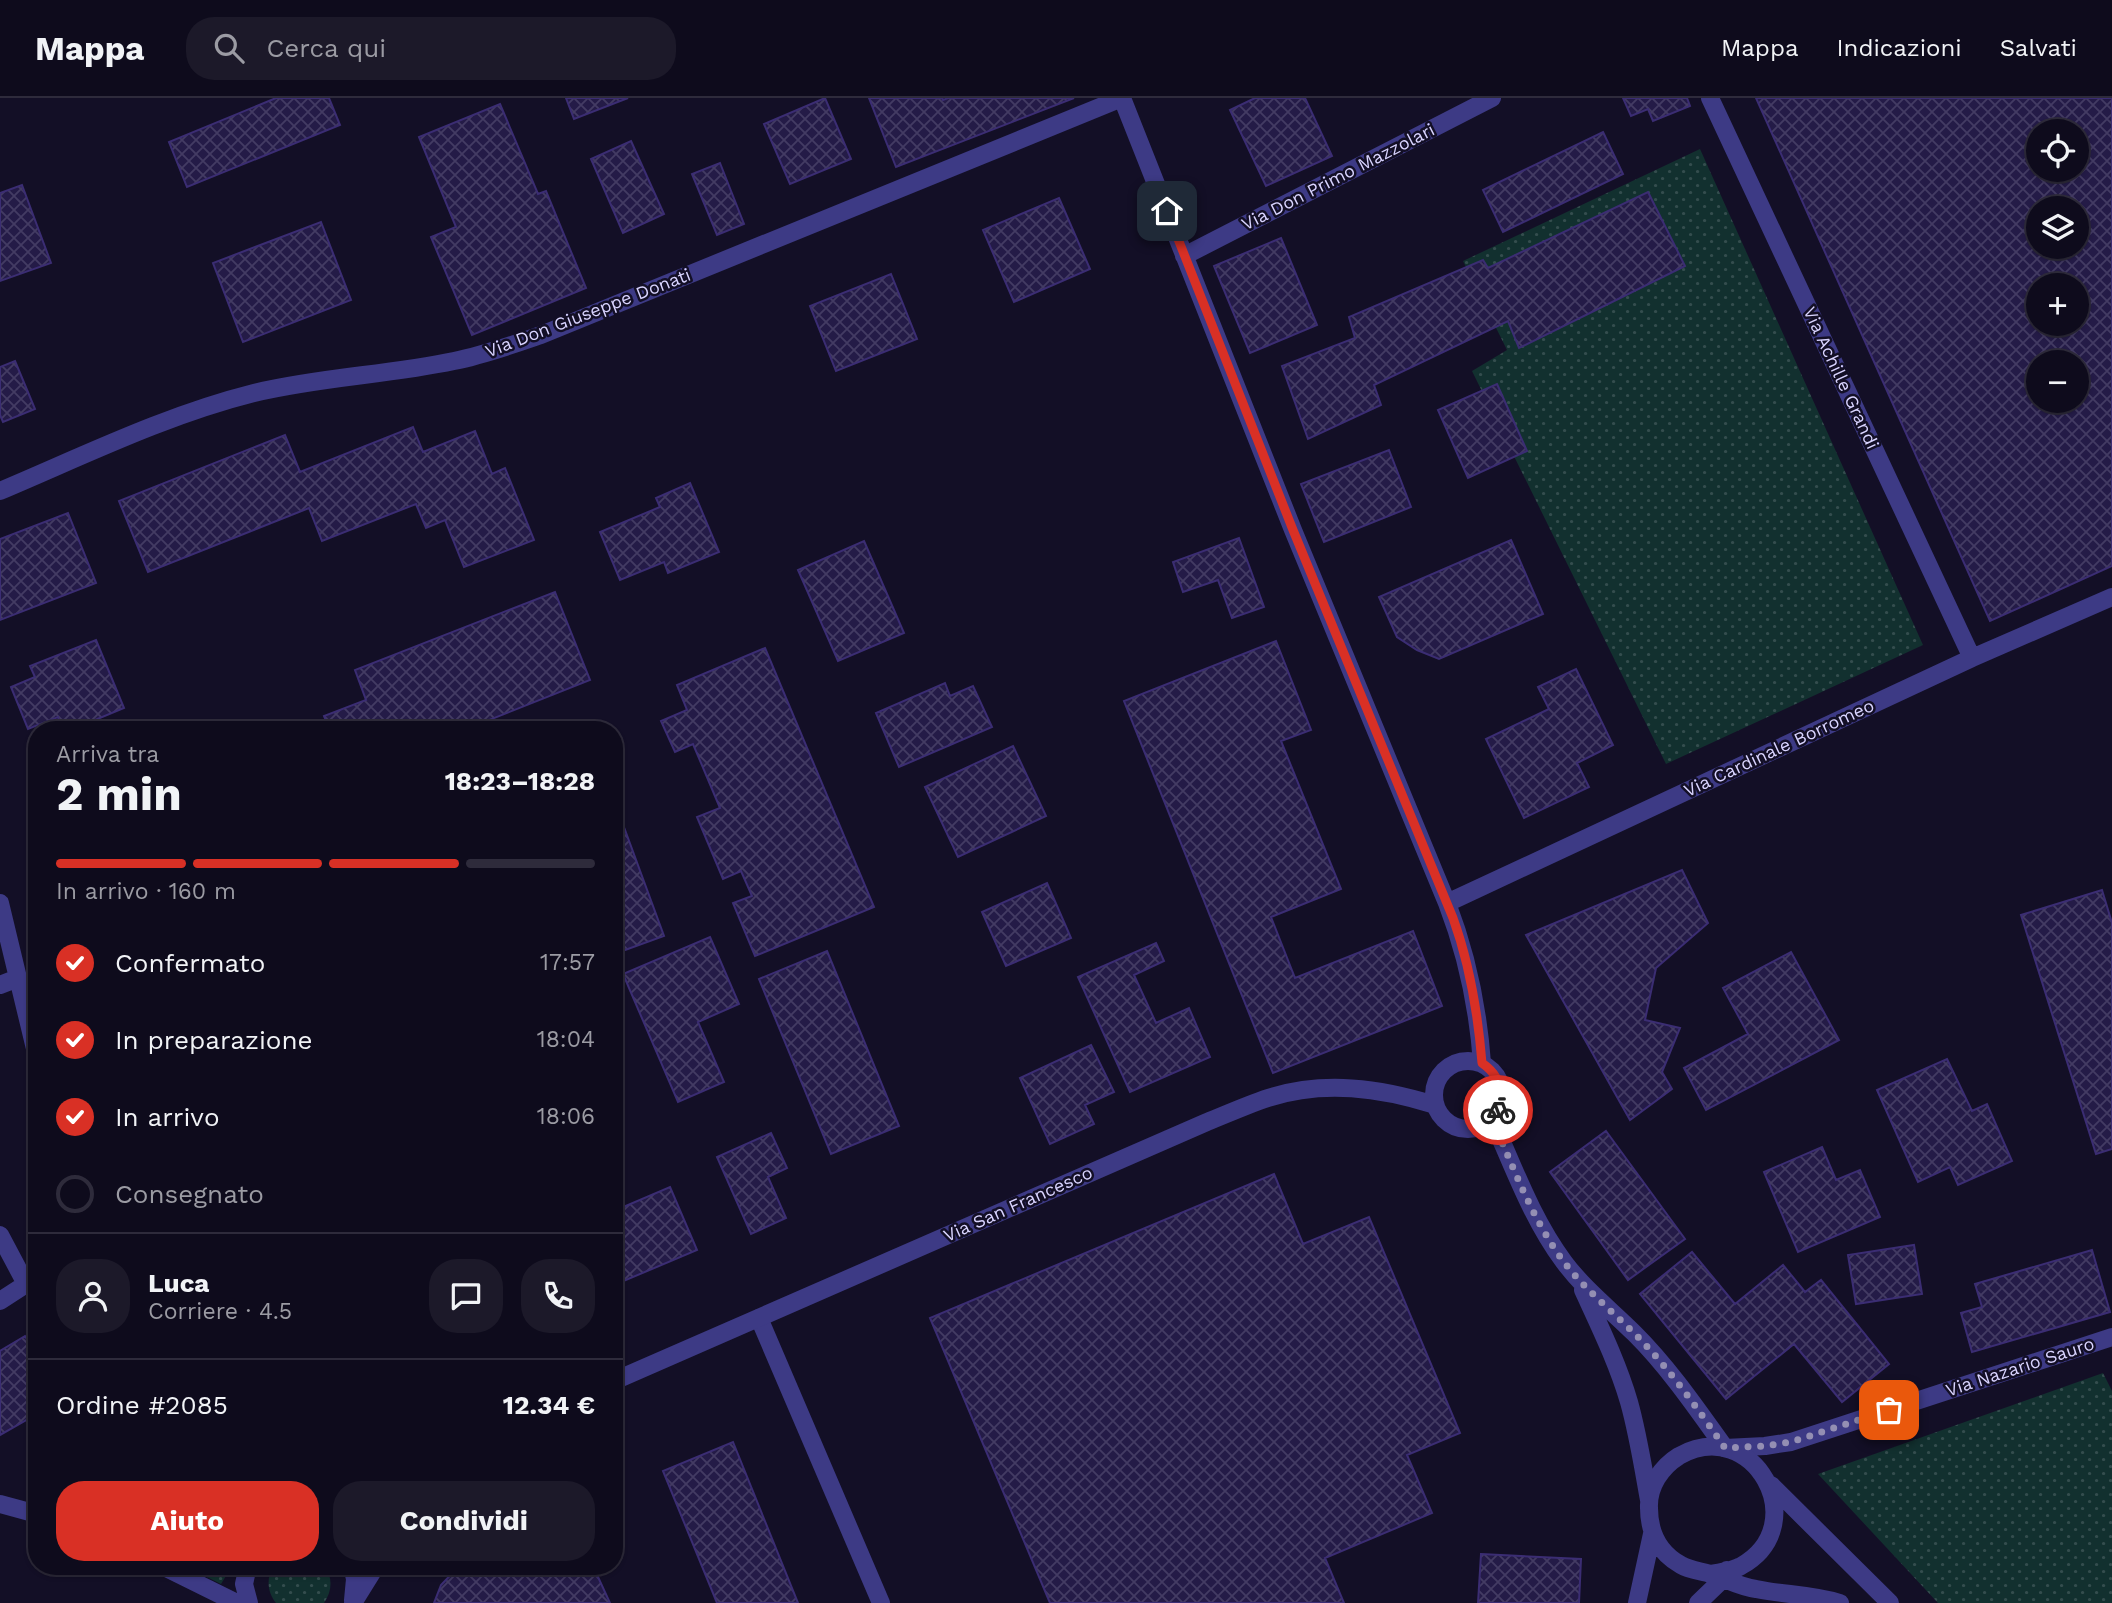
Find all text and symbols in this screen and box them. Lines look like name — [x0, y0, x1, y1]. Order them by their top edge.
search box — [186, 17, 676, 80]
text: Mappa — [35, 29, 144, 68]
icon: search — [210, 29, 248, 67]
text: Cerca qui — [266, 33, 386, 63]
text: Mappa — [1721, 34, 1799, 62]
text: Indicazioni — [1837, 34, 1962, 62]
text: Salvati — [2000, 34, 2077, 62]
street label: Via Don Primo Mazzolari — [1238, 119, 1438, 234]
map controls — [2026, 119, 2089, 413]
button: locate — [2026, 119, 2089, 182]
pin — [1137, 181, 1197, 241]
icon: home — [1148, 192, 1186, 230]
button: layers — [2026, 196, 2089, 259]
street label: Via Don Giuseppe Donati — [482, 264, 694, 361]
button: + — [2026, 273, 2089, 336]
street label: Via Achille Grandi — [1799, 303, 1884, 452]
button: − — [2026, 350, 2089, 413]
street label: Via Cardinale Borromeo — [1680, 694, 1877, 801]
text: Arriva tra — [56, 741, 159, 768]
text: 18:23–18:28 — [445, 766, 595, 796]
text: 2 min — [56, 767, 182, 821]
text: In arrivo · 160 m — [56, 878, 236, 905]
icon: check — [56, 944, 94, 982]
text: Confermato — [115, 948, 265, 978]
text: 17:57 — [540, 949, 595, 976]
icon: check — [56, 1021, 94, 1059]
text: In preparazione — [115, 1025, 313, 1055]
text: 18:04 — [537, 1026, 595, 1053]
courier — [1463, 1075, 1533, 1145]
icon: bike — [1479, 1091, 1517, 1129]
icon: check — [56, 1098, 94, 1136]
text: In arrivo — [115, 1102, 220, 1132]
text: 18:06 — [537, 1103, 595, 1130]
street label: Via San Francesco — [940, 1161, 1095, 1246]
text: Consegnato — [115, 1179, 264, 1209]
button: person — [56, 1259, 130, 1333]
button: chat — [429, 1259, 503, 1333]
button: phone — [521, 1259, 595, 1333]
text: Luca — [148, 1268, 209, 1298]
text: Corriere · 4.5 — [148, 1298, 292, 1325]
street label: Via Nazario Sauro — [1943, 1333, 2097, 1400]
pin — [1859, 1380, 1919, 1440]
text: Ordine #2085 — [56, 1390, 228, 1420]
text: 12.34 € — [503, 1390, 595, 1420]
icon: bag — [1870, 1391, 1908, 1429]
button: Aiuto — [56, 1481, 319, 1561]
button: Condividi — [333, 1481, 595, 1561]

